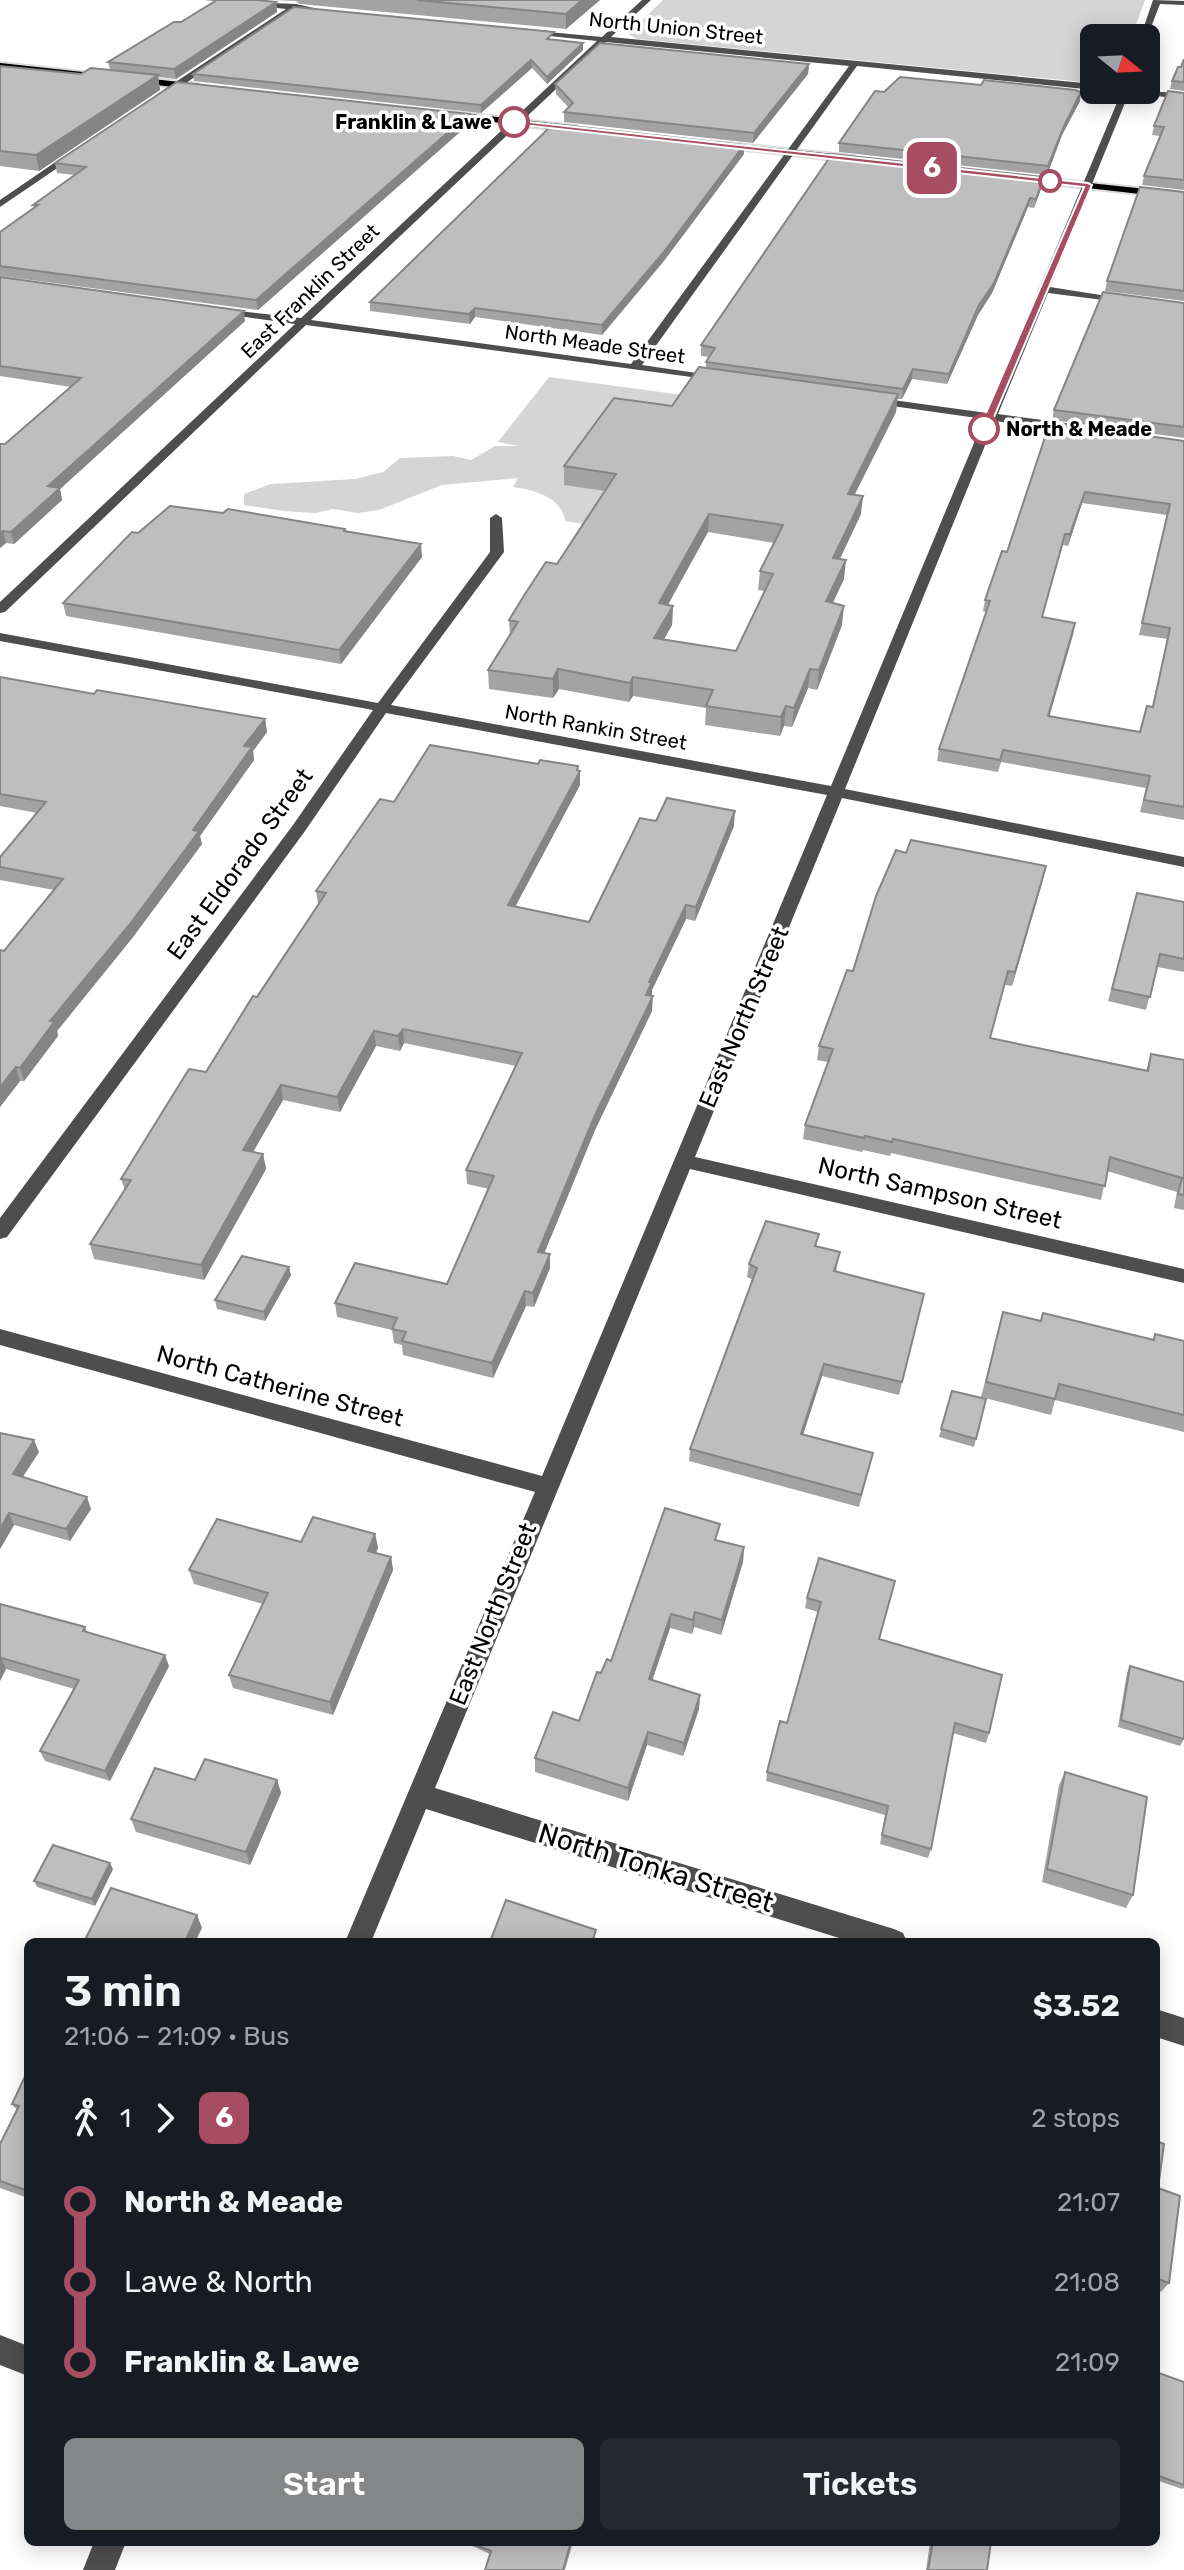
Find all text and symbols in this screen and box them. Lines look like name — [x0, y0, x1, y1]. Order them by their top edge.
street label: North Union Street — [588, 7, 765, 49]
north arrow — [1080, 24, 1160, 104]
map controls — [1080, 24, 1160, 104]
marker: Franklin & Lawe — [499, 107, 529, 137]
place label: Franklin & Lawe — [335, 110, 492, 134]
line badge: 6 — [906, 142, 958, 194]
text: 6 — [923, 151, 941, 184]
unlabelled marker — [1039, 170, 1061, 192]
street label: East Franklin Street — [236, 219, 384, 363]
street label: North Meade Street — [503, 319, 687, 369]
marker: North & Meade — [969, 414, 999, 444]
place label: North & Meade — [1006, 417, 1152, 441]
street label: North Rankin Street — [503, 699, 689, 755]
street label: East Eldorado Street — [161, 763, 319, 965]
street label: East North Street — [693, 922, 795, 1112]
street label: North Sampson Street — [815, 1151, 1065, 1235]
street label: North Catherine Street — [154, 1340, 406, 1432]
street label: East North Street — [444, 1519, 542, 1709]
street label: North Tonka Street — [534, 1817, 778, 1920]
text: 3 min — [64, 1965, 182, 2017]
text: $3.52 — [1033, 1988, 1120, 2024]
text: 21:06 – 21:09 · Bus — [64, 2021, 289, 2052]
icon: walk — [64, 2096, 108, 2140]
icon: forward — [143, 2096, 187, 2140]
text: 6 — [215, 2101, 233, 2134]
text: 1 — [120, 2103, 131, 2134]
text: 2 stops — [1031, 2103, 1120, 2134]
text: North & Meade — [124, 2184, 343, 2220]
text: 21:07 — [1057, 2187, 1120, 2218]
text: Lawe & North — [124, 2264, 313, 2300]
text: 21:08 — [1054, 2267, 1120, 2298]
text: Franklin & Lawe — [124, 2344, 360, 2380]
text: 21:09 — [1055, 2347, 1120, 2378]
button: Start — [64, 2438, 584, 2530]
button: Tickets — [600, 2438, 1120, 2530]

